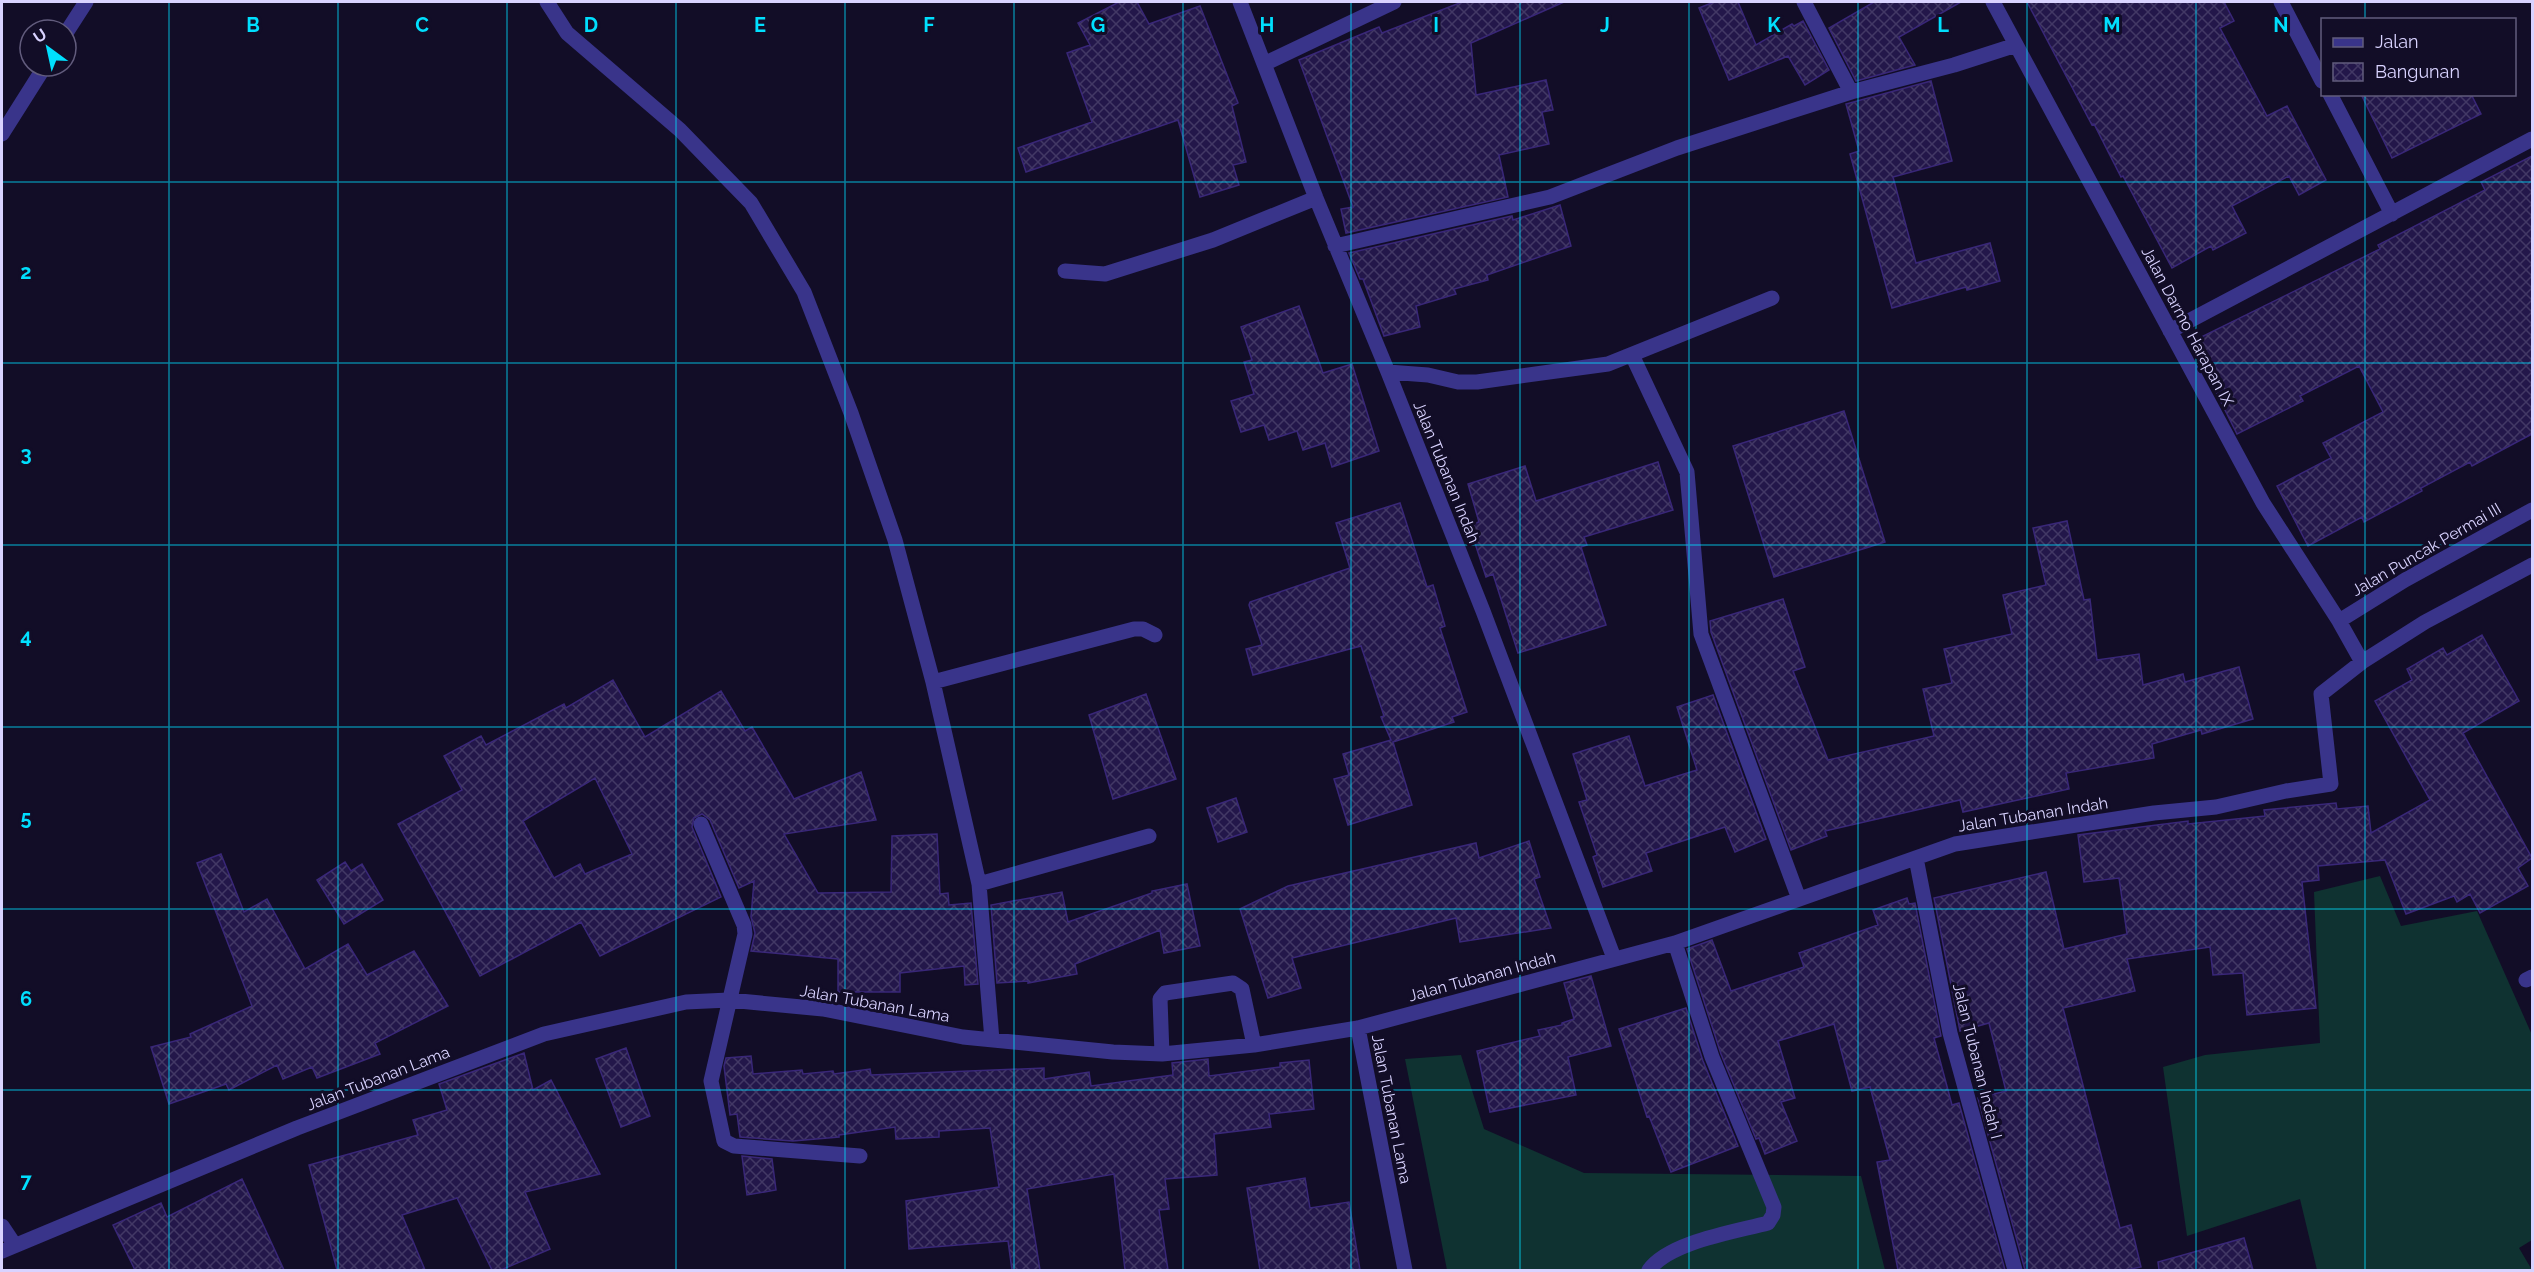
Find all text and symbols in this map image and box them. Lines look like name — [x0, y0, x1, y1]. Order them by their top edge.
text: B — [246, 13, 260, 37]
text: C — [415, 13, 429, 37]
text: D — [584, 13, 598, 37]
text: E — [754, 13, 766, 37]
text: F — [923, 13, 935, 37]
text: G — [1091, 13, 1105, 37]
text: H — [1260, 13, 1274, 37]
text: I — [1433, 13, 1439, 37]
text: J — [1600, 13, 1610, 37]
text: K — [1767, 13, 1781, 37]
text: L — [1937, 13, 1949, 37]
text: M — [2103, 13, 2121, 37]
text: N — [2273, 13, 2289, 37]
north arrow — [18, 18, 78, 78]
legend — [2321, 18, 2516, 96]
text: U — [30, 25, 50, 47]
text: Jalan — [2375, 31, 2419, 52]
text: Bangunan — [2375, 61, 2460, 82]
street label: Jalan Darmo Harapan IX — [2137, 243, 2238, 410]
text: 2 — [20, 260, 32, 284]
street label: Jalan Tubanan Indah — [1409, 398, 1484, 546]
text: 3 — [20, 442, 32, 466]
street label: Jalan Puncak Permai III — [2348, 499, 2504, 600]
text: 4 — [20, 624, 32, 648]
street label: Jalan Tubanan Indah — [1957, 793, 2109, 836]
text: 5 — [20, 806, 32, 830]
street label: Jalan Tubanan Indah — [1406, 948, 1558, 1005]
street label: Jalan Tubanan Lama — [799, 981, 951, 1026]
street label: Jalan Tubanan Indah I — [1949, 981, 2006, 1141]
text: 6 — [20, 987, 32, 1011]
street label: Jalan Tubanan Lama — [1368, 1033, 1415, 1185]
street label: Jalan Tubanan Lama — [304, 1042, 452, 1115]
text: 7 — [20, 1169, 32, 1193]

